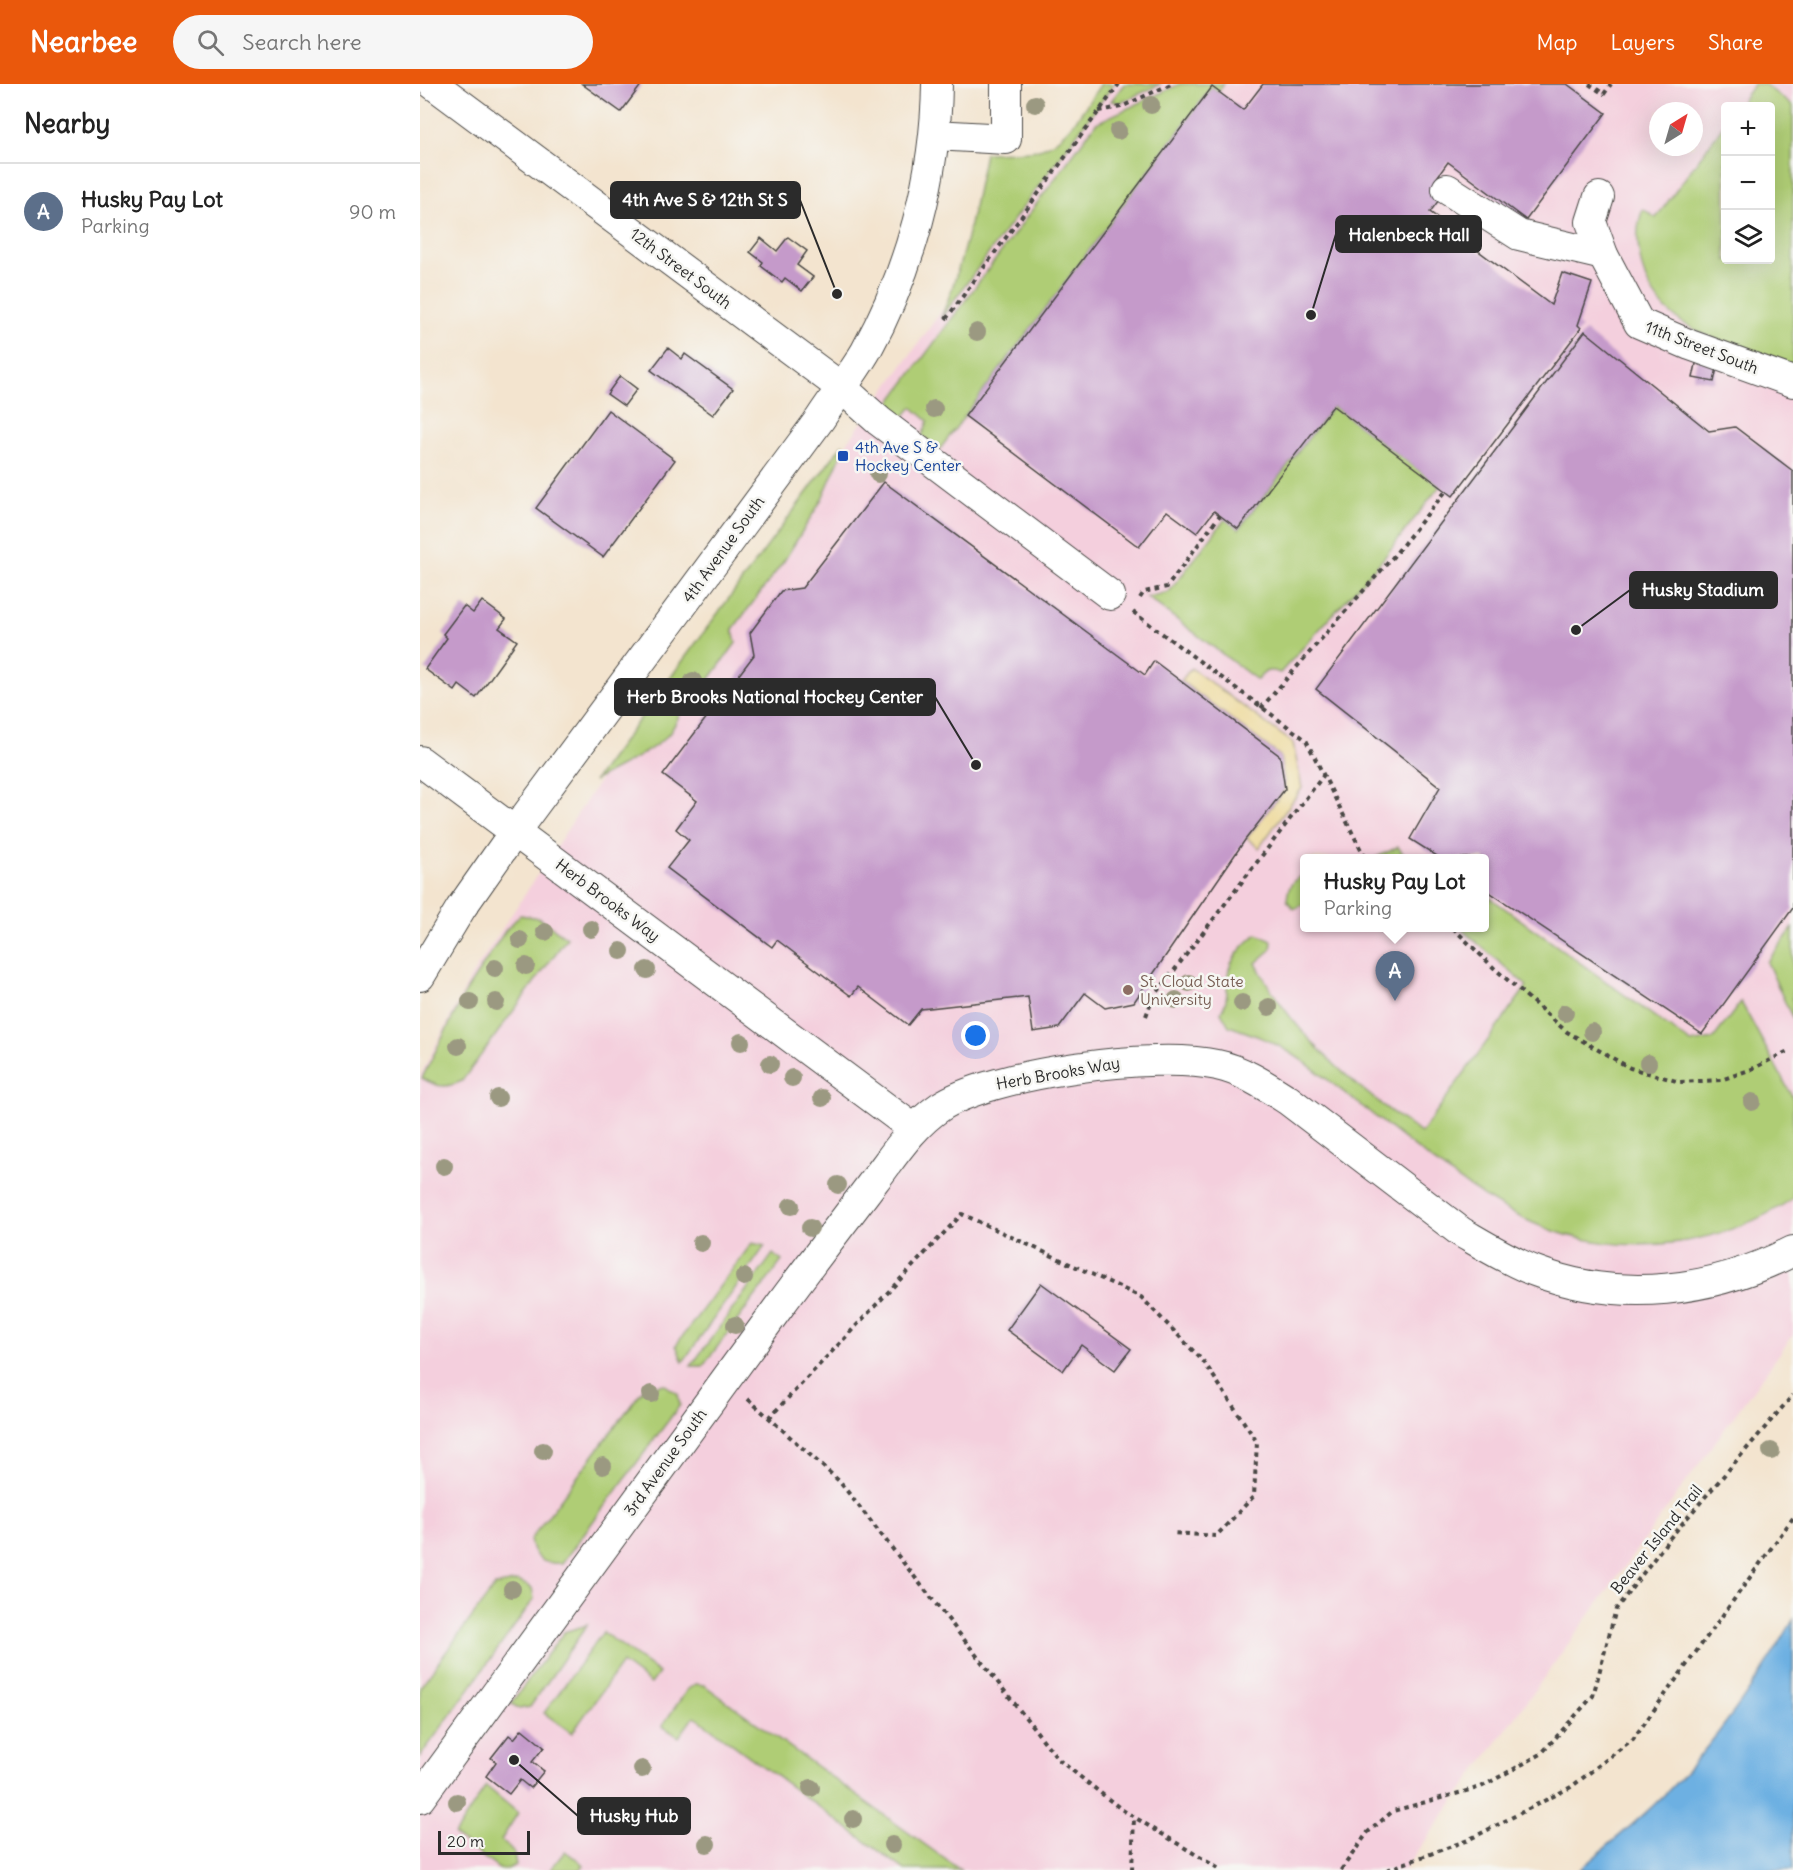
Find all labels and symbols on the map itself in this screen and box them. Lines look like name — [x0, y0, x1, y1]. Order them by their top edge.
north arrow — [1649, 102, 1703, 156]
callout: 4th Ave S & 12th St S — [611, 182, 800, 218]
text: 4th Ave S & 12th St S — [622, 188, 788, 211]
callout: Halenbeck Hall — [1336, 216, 1481, 252]
street label: 12th Street South — [626, 223, 736, 313]
text: Halenbeck Hall — [1349, 223, 1469, 246]
street label: 11th Street South — [1643, 316, 1761, 378]
place label: 4th Ave S & Hockey Center — [855, 437, 962, 475]
marker: 4th Ave S & Hockey Center — [836, 449, 850, 463]
street label: 4th Avenue South — [678, 492, 768, 606]
callout: Husky Stadium — [1630, 572, 1777, 608]
text: Husky Stadium — [1642, 578, 1764, 601]
callout: Herb Brooks National Hockey Center — [615, 679, 935, 715]
text: Herb Brooks National Hockey Center — [627, 685, 924, 708]
street label: Herb Brooks Way — [552, 854, 664, 946]
pin: A — [1376, 952, 1414, 1001]
place label: St. Cloud State University — [1140, 971, 1244, 1009]
marker: St. Cloud State University — [1121, 983, 1135, 997]
your location — [961, 1021, 990, 1050]
street label: Herb Brooks Way — [994, 1052, 1122, 1094]
street label: 3rd Avenue South — [619, 1404, 711, 1520]
street label: Beaver Island Trail — [1606, 1480, 1706, 1598]
callout: Husky Hub — [578, 1798, 690, 1834]
text: Husky Hub — [590, 1804, 678, 1827]
scale bar — [438, 1828, 530, 1856]

